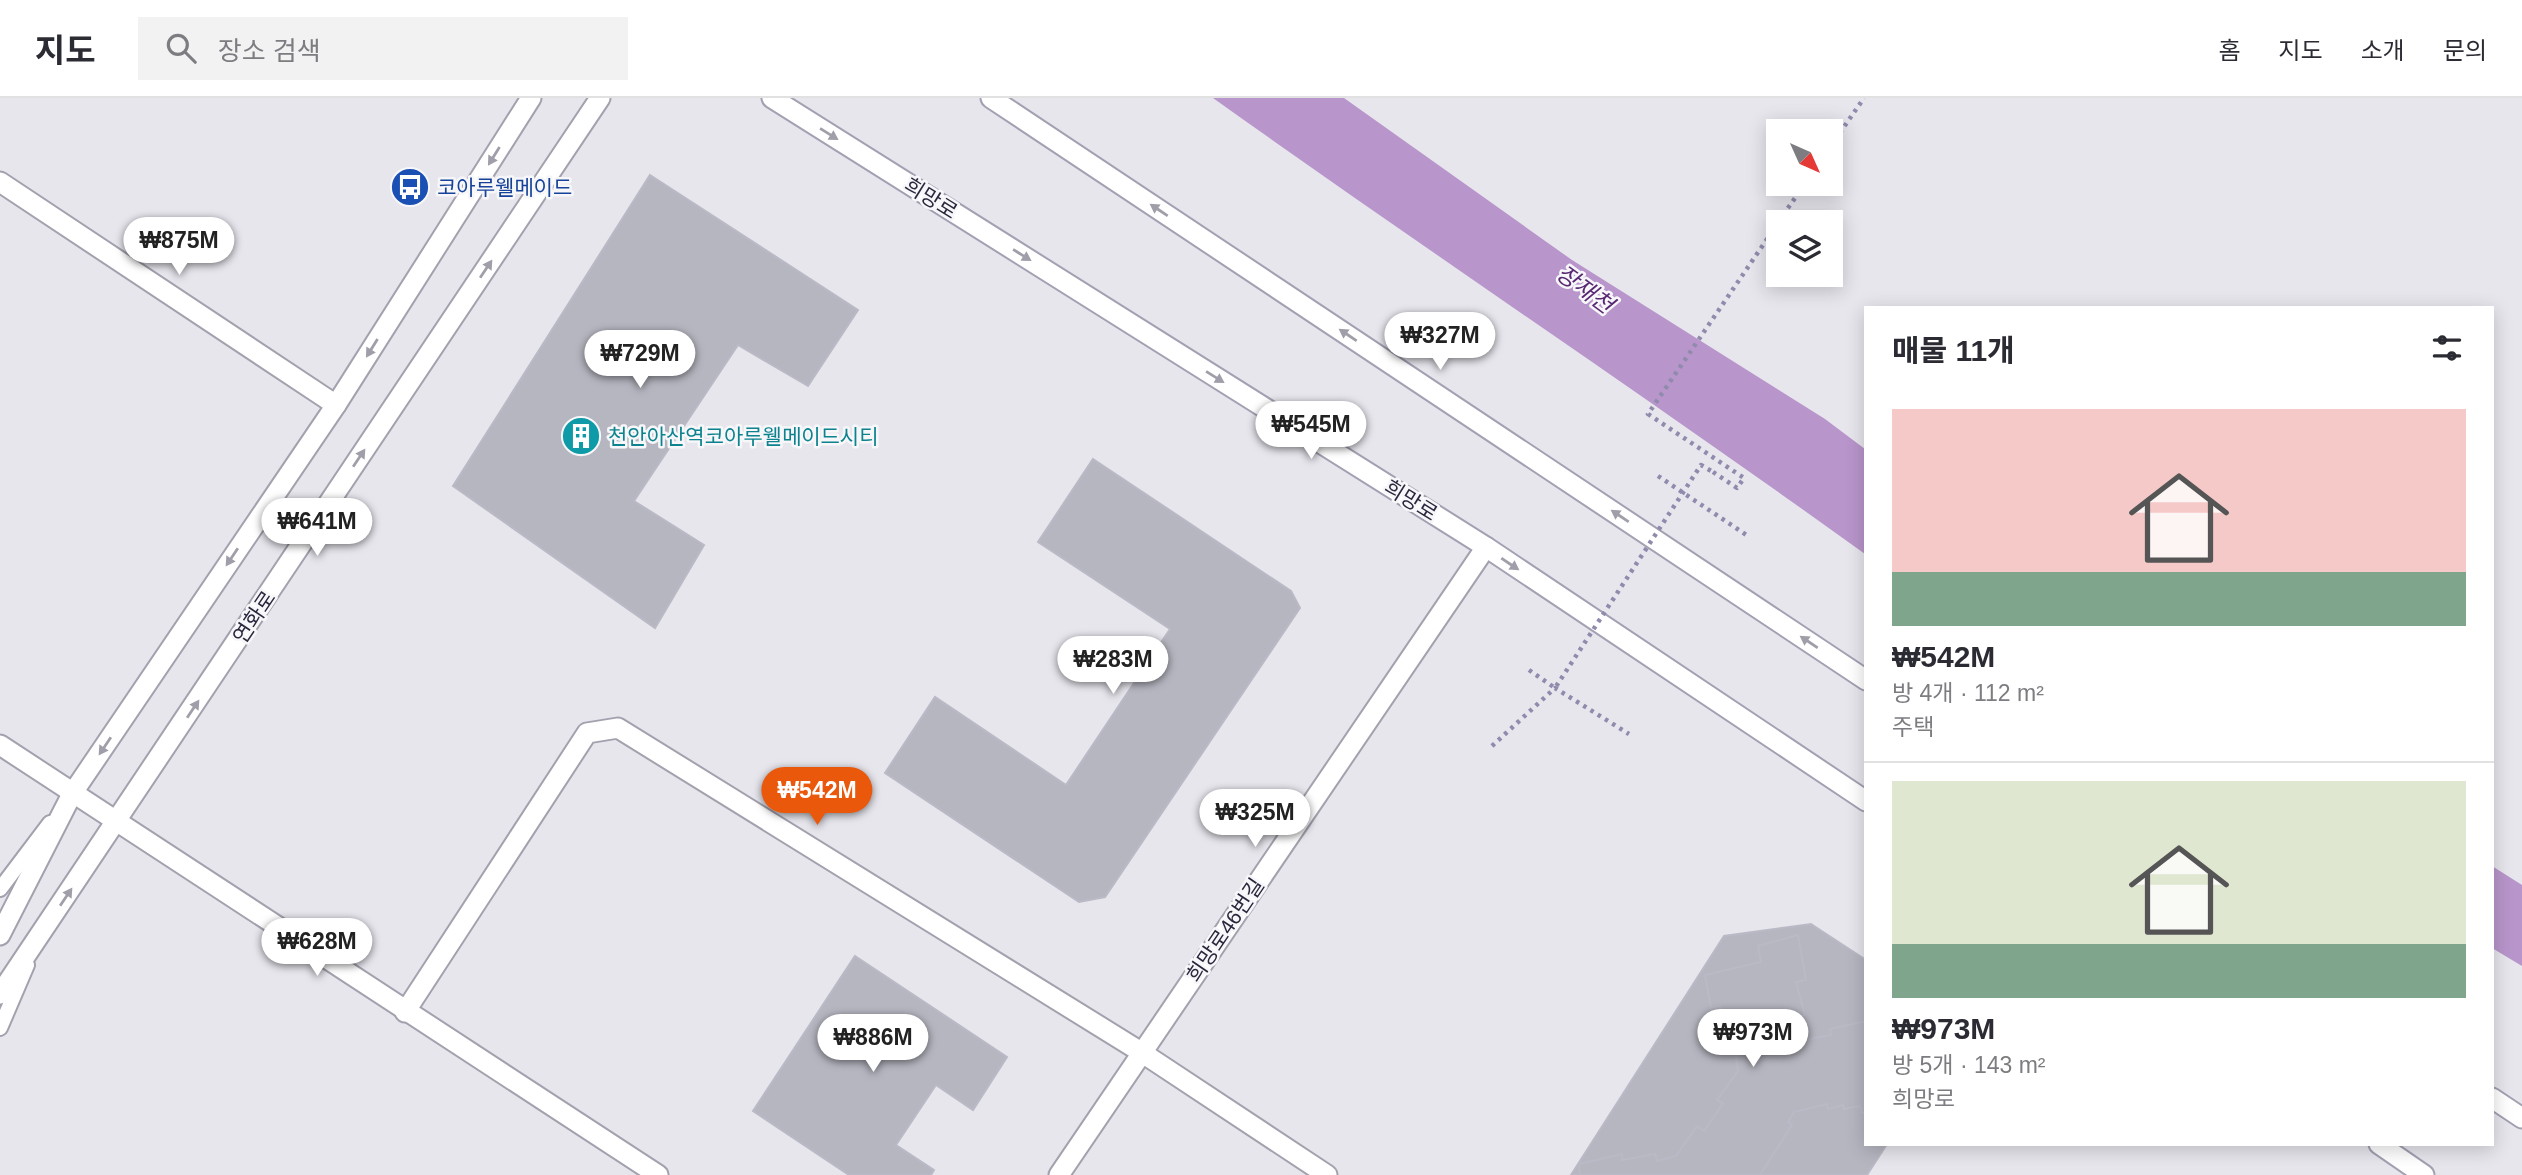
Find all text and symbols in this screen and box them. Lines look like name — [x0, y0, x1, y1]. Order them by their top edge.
search box — [138, 17, 628, 80]
icon: search — [162, 29, 200, 67]
text: 지도 — [35, 32, 96, 69]
text: 장소 검색 — [218, 36, 321, 66]
text: 홈 — [2218, 37, 2240, 64]
text: 지도 — [2278, 37, 2323, 64]
text: 소개 — [2361, 37, 2405, 64]
text: 문의 — [2443, 37, 2487, 64]
north arrow — [1766, 119, 1843, 196]
map controls — [1766, 119, 1843, 287]
one-way arrow — [820, 128, 839, 141]
one-way arrow — [488, 146, 501, 165]
bus stop icon: 코아루웰메이드 — [389, 166, 431, 208]
street label: 희망로 — [900, 173, 962, 223]
place label: 코아루웰메이드 — [437, 176, 572, 199]
one-way arrow — [1149, 203, 1169, 216]
button: layers — [1766, 210, 1843, 287]
pin: ₩875M — [130, 218, 228, 277]
text: ₩875M — [139, 227, 219, 253]
one-way arrow — [1012, 249, 1032, 262]
one-way arrow — [479, 260, 493, 278]
water label: 장재천 — [1552, 260, 1621, 320]
pin: ₩327M — [1391, 313, 1489, 372]
text: ₩327M — [1400, 322, 1480, 348]
one-way arrow — [1339, 329, 1358, 342]
icon: filters — [2428, 329, 2466, 367]
pin: ₩729M — [591, 330, 689, 390]
text: 매물 11개 — [1892, 334, 2015, 367]
one-way arrow — [366, 338, 379, 357]
text: ₩729M — [600, 340, 680, 366]
one-way arrow — [1205, 370, 1224, 383]
pin: ₩545M — [1262, 402, 1360, 461]
text: ₩545M — [1271, 411, 1351, 437]
building icon: 천안아산역코아루웰메이드시티 — [560, 415, 602, 457]
place label: 천안아산역코아루웰메이드시티 — [608, 425, 878, 448]
one-way arrow — [353, 448, 366, 468]
icon: home — [2116, 455, 2242, 581]
street label: 희망로 — [1380, 475, 1442, 525]
pin: ₩641M — [268, 498, 366, 558]
text: ₩641M — [277, 508, 357, 534]
one-way arrow — [1610, 509, 1629, 522]
one-way arrow — [226, 548, 239, 567]
one-way arrow — [1501, 557, 1520, 570]
street label: 연화로 — [228, 587, 280, 647]
one-way arrow — [1800, 635, 1818, 649]
pin: ₩283M — [1064, 636, 1162, 696]
text: ₩542M — [1892, 640, 1995, 673]
text: ₩283M — [1073, 646, 1153, 672]
text: 방 4개 · 112 m² — [1892, 680, 2044, 706]
one-way arrow — [186, 699, 199, 718]
text: 주택 — [1892, 714, 1934, 740]
one-way arrow — [98, 737, 112, 755]
pin: ₩542M — [768, 768, 866, 827]
text: ₩542M — [777, 777, 857, 803]
pin: ₩325M — [1206, 790, 1304, 849]
text: ₩325M — [1215, 799, 1295, 825]
icon: home — [2116, 827, 2242, 953]
street label: 희망로46번길 — [1182, 874, 1268, 986]
one-way arrow — [59, 887, 72, 907]
pin: ₩628M — [268, 918, 366, 978]
text: ₩628M — [277, 928, 357, 954]
pin: ₩973M — [1704, 1010, 1802, 1069]
text: ₩973M — [1892, 1012, 1995, 1045]
pin: ₩886M — [824, 1014, 922, 1074]
text: ₩973M — [1713, 1019, 1793, 1045]
text: ₩886M — [833, 1024, 913, 1050]
text: 방 5개 · 143 m² — [1892, 1052, 2046, 1078]
text: 희망로 — [1892, 1086, 1955, 1112]

